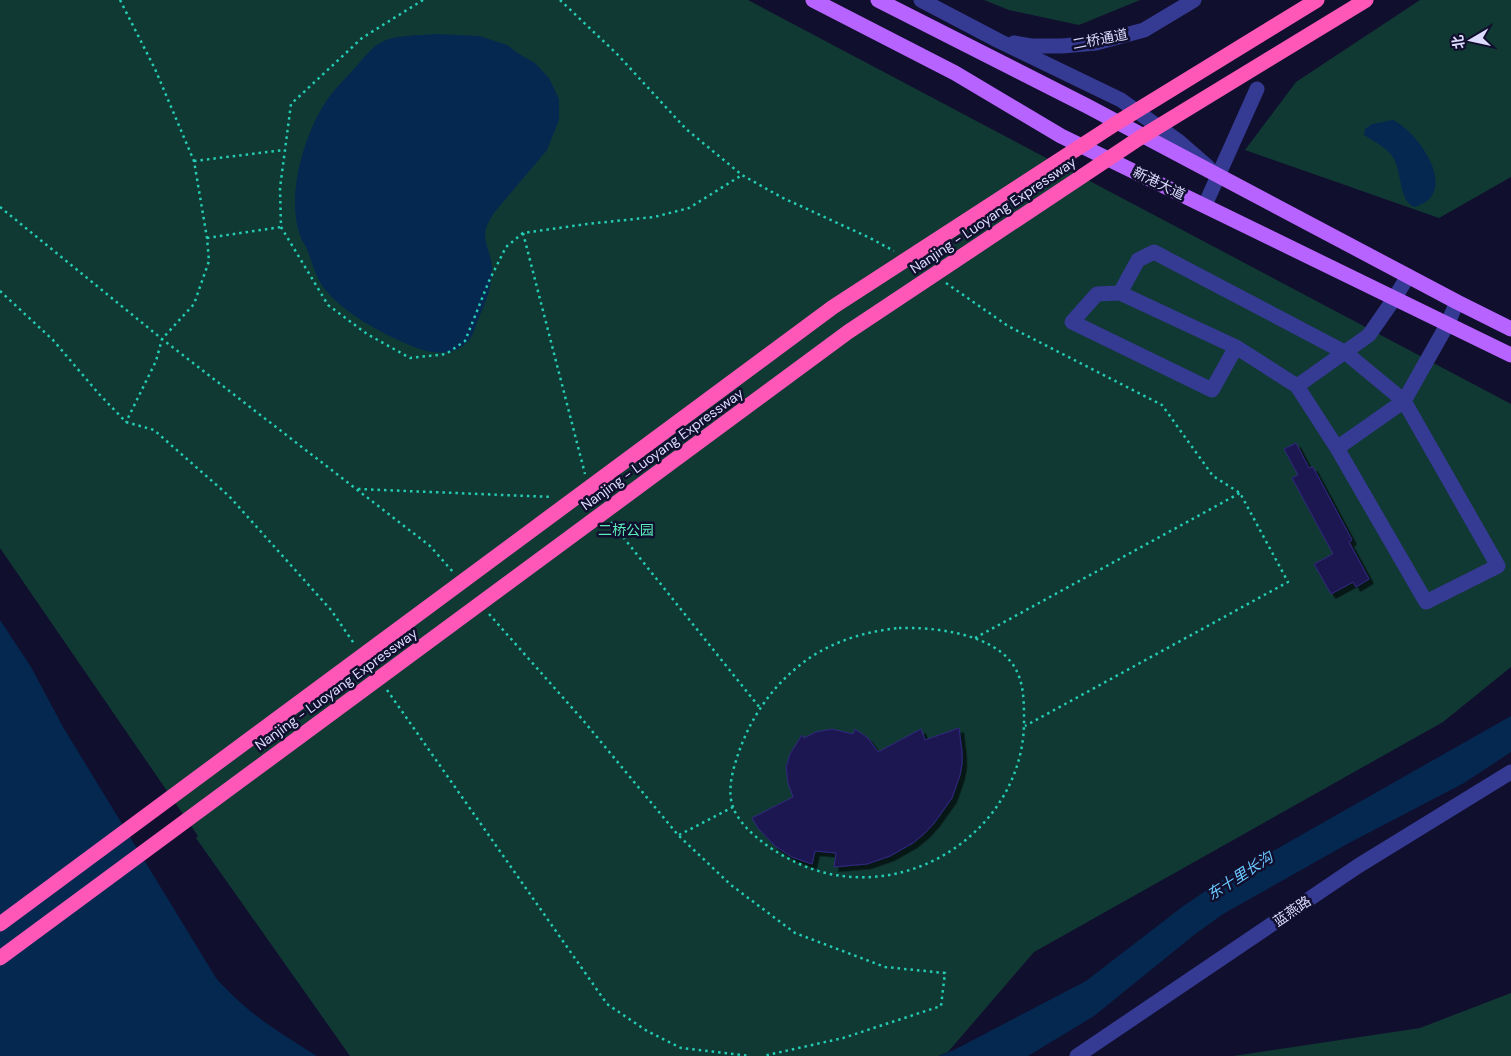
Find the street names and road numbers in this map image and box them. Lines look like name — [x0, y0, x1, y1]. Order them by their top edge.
street label: 二桥通道 — [1071, 25, 1129, 53]
street label: Nanjing - Luoyang Expressway — [907, 152, 1080, 277]
street label: 新港大道 — [1130, 163, 1188, 203]
street label: Nanjing - Luoyang Expressway — [577, 384, 747, 514]
street label: Nanjing - Luoyang Expressway — [251, 624, 421, 754]
street label: 蓝燕路 — [1270, 892, 1314, 930]

